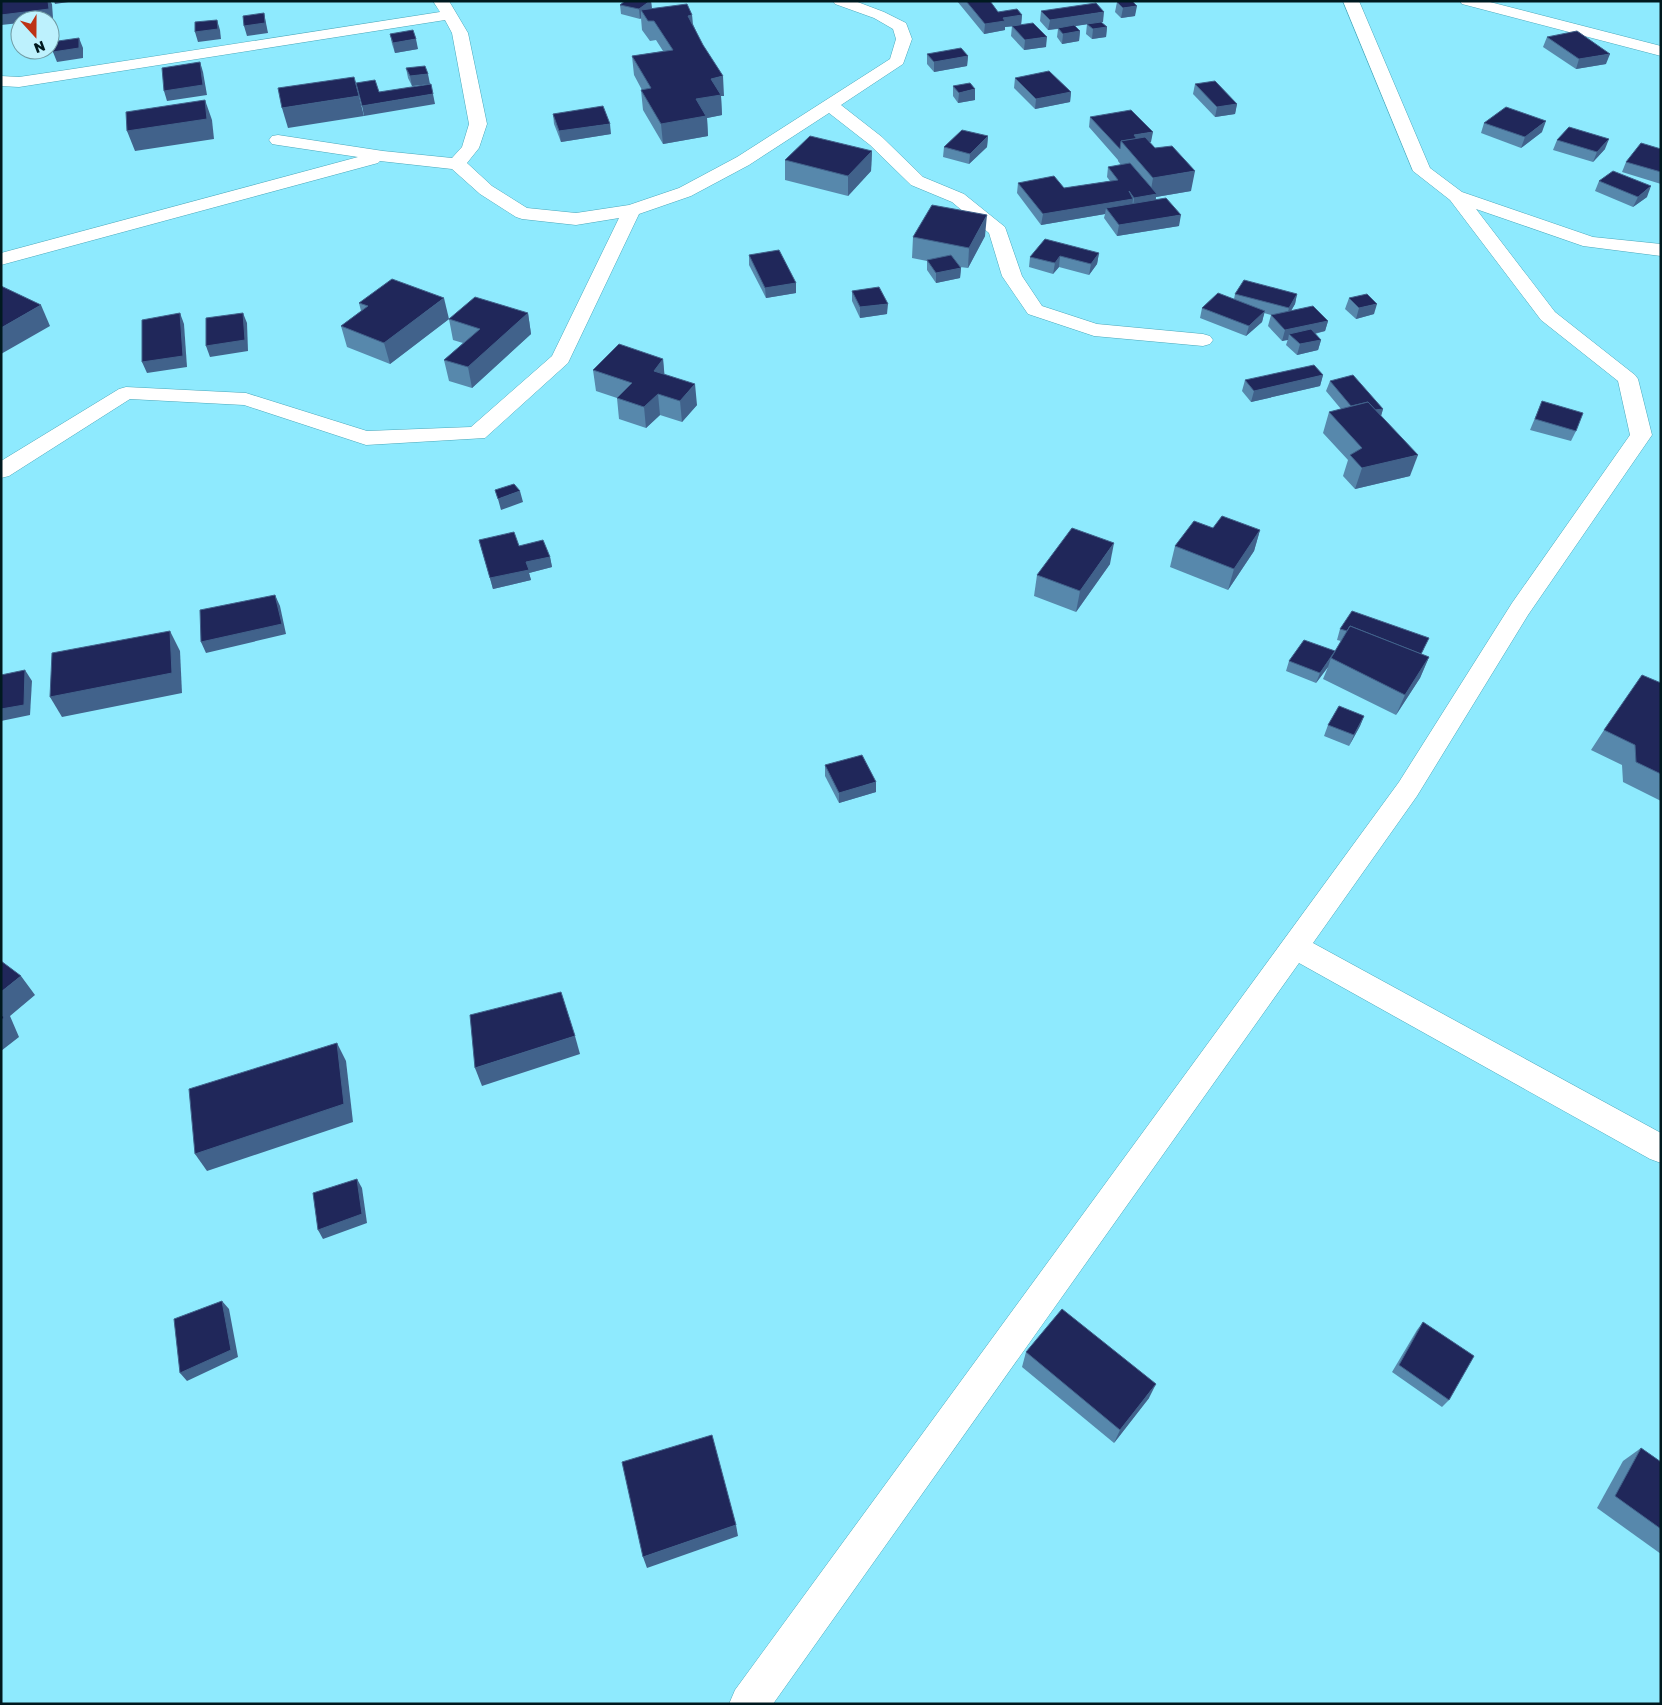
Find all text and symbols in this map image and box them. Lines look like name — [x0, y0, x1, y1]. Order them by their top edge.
north arrow — [10, 10, 60, 60]
text: N — [32, 38, 48, 57]

